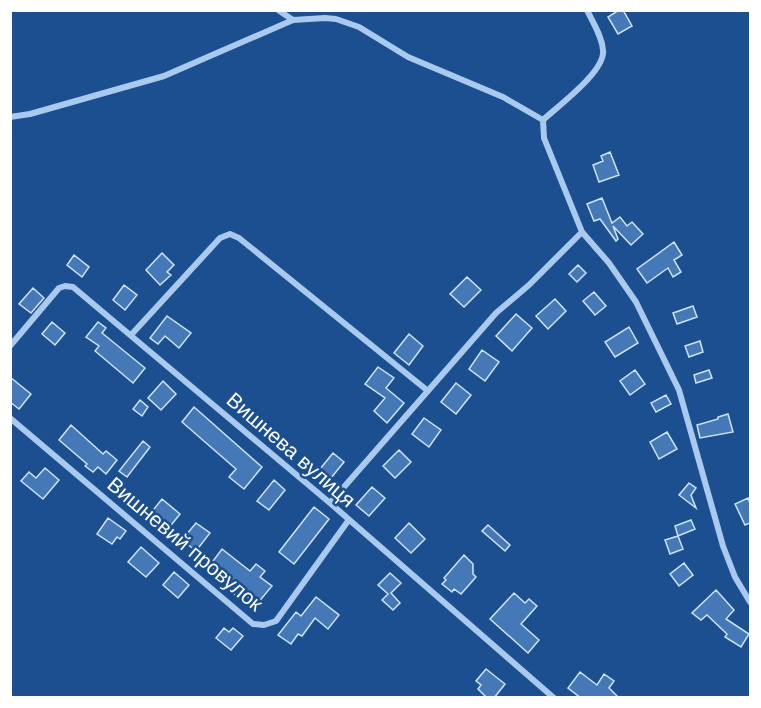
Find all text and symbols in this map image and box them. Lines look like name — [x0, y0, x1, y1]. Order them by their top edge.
street label: Вишнева вулиця — [222, 388, 360, 512]
street label: Вишневий провулок — [103, 472, 268, 616]

